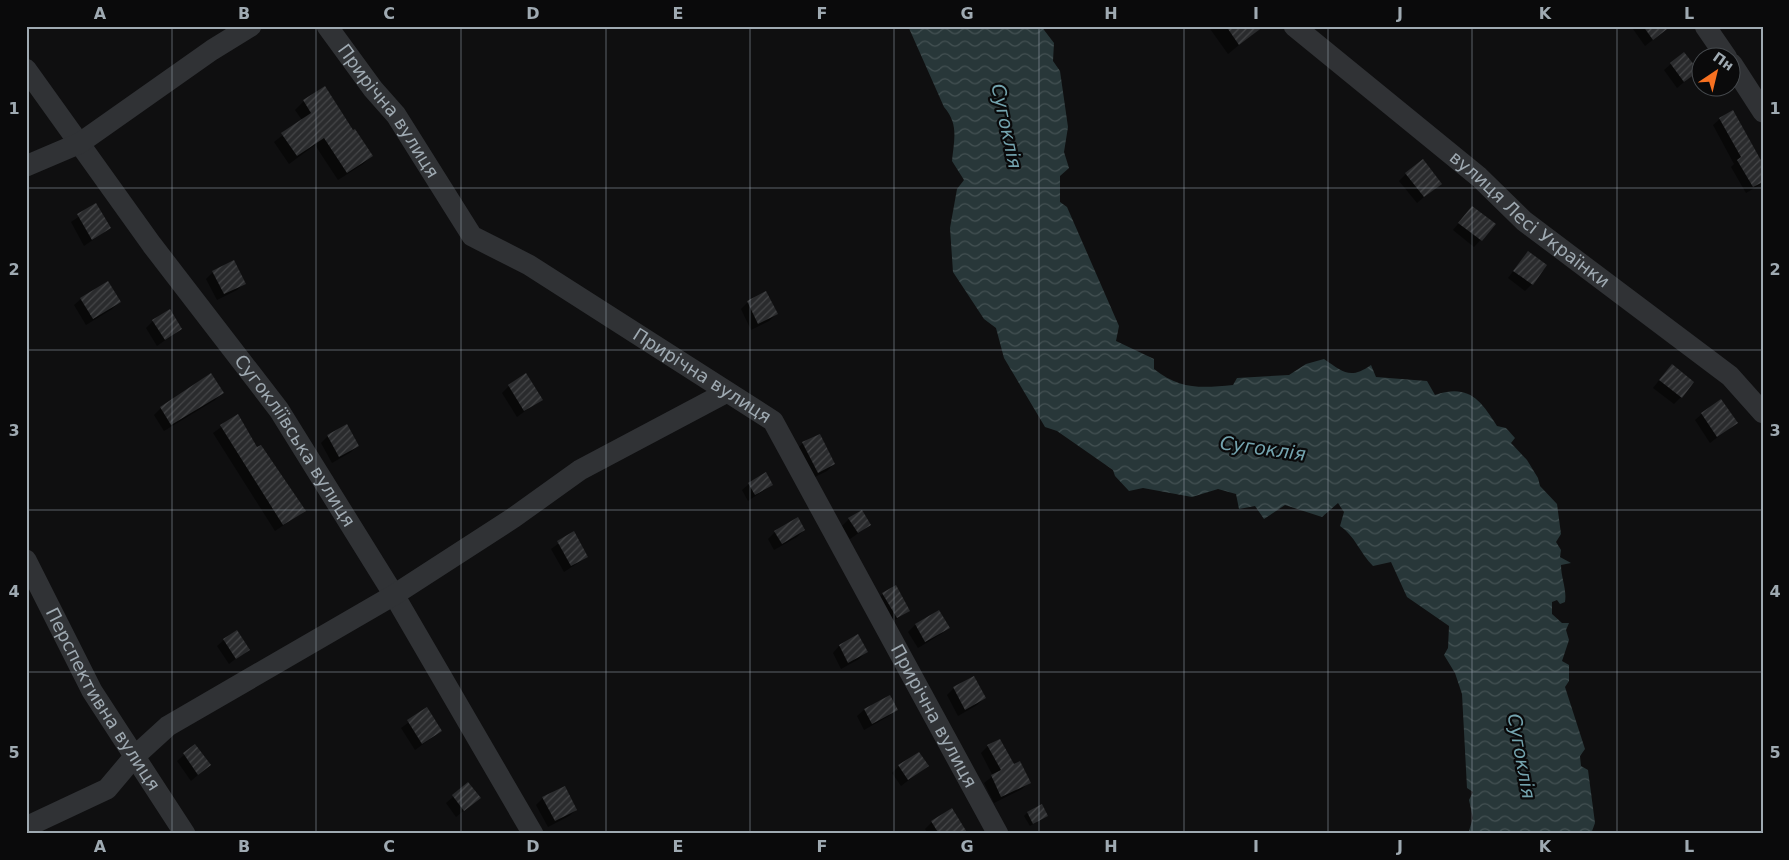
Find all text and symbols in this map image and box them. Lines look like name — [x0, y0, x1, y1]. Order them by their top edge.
text: A — [94, 4, 107, 23]
text: B — [238, 4, 250, 23]
text: C — [383, 4, 395, 23]
text: D — [526, 4, 540, 23]
text: E — [673, 4, 683, 23]
text: F — [817, 4, 827, 23]
text: G — [960, 4, 974, 23]
text: H — [1104, 4, 1118, 23]
text: I — [1253, 4, 1259, 23]
text: J — [1396, 4, 1403, 23]
text: K — [1539, 4, 1552, 23]
text: L — [1684, 4, 1694, 23]
street label: Прирічна вулиця — [334, 40, 444, 181]
north arrow — [1692, 48, 1742, 98]
text: Пн — [1710, 49, 1737, 74]
water label: Сугоклія — [987, 81, 1027, 171]
text: 1 — [8, 99, 20, 118]
text: 1 — [1769, 99, 1781, 118]
street label: вулиця Лесі Українки — [1446, 146, 1614, 292]
text: 2 — [8, 260, 20, 279]
text: 2 — [1769, 260, 1781, 279]
street label: Прирічна вулиця — [629, 323, 775, 427]
street label: Сугокліївська вулиця — [230, 350, 360, 530]
text: 3 — [8, 421, 20, 440]
text: 3 — [1769, 421, 1781, 440]
water label: Сугоклія — [1219, 431, 1307, 465]
text: 4 — [8, 582, 20, 601]
text: 4 — [1769, 582, 1781, 601]
street label: Перспективна вулиця — [42, 604, 165, 794]
street label: Прирічна вулиця — [887, 640, 982, 791]
water label: Сугоклія — [1504, 712, 1540, 800]
text: 5 — [8, 743, 20, 762]
text: 5 — [1769, 743, 1781, 762]
text: A — [94, 837, 107, 856]
text: B — [238, 837, 250, 856]
text: C — [383, 837, 395, 856]
text: D — [526, 837, 540, 856]
text: E — [673, 837, 683, 856]
text: F — [817, 837, 827, 856]
text: G — [960, 837, 974, 856]
text: H — [1104, 837, 1118, 856]
text: I — [1253, 837, 1259, 856]
text: J — [1396, 837, 1403, 856]
text: K — [1539, 837, 1552, 856]
text: L — [1684, 837, 1694, 856]

